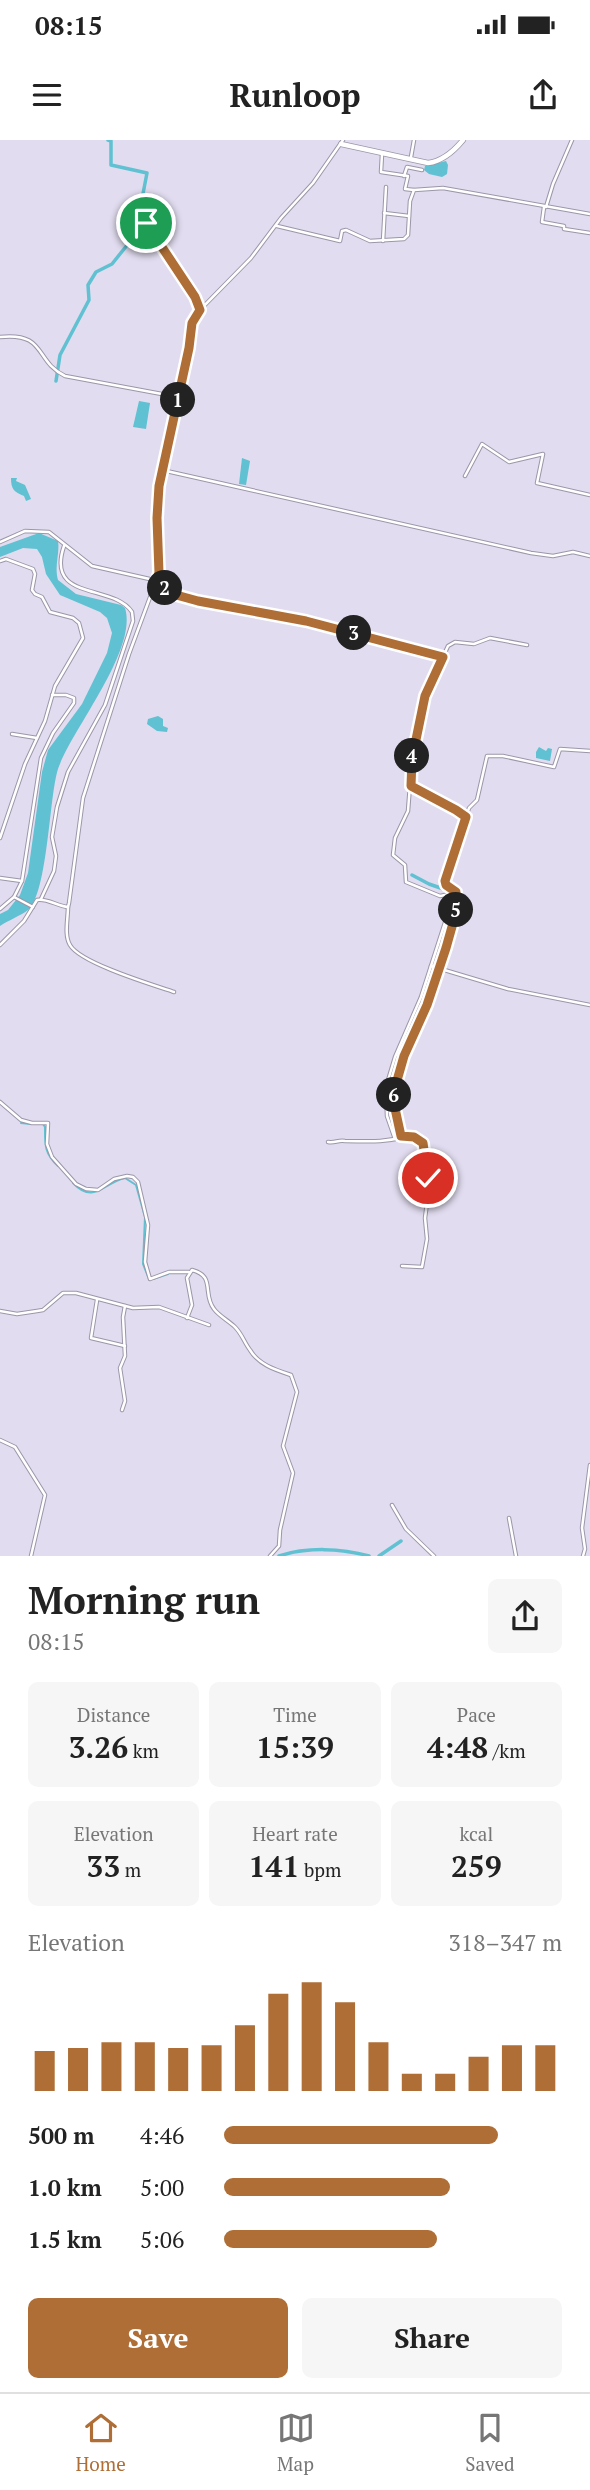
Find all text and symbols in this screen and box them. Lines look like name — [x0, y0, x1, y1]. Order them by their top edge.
text: 08:15 — [35, 8, 103, 42]
text: Runloop — [230, 74, 360, 116]
icon: menu — [28, 76, 66, 114]
icon: share — [524, 76, 562, 114]
pin — [116, 193, 176, 253]
icon: arrive — [127, 204, 165, 242]
pin: 1 — [160, 383, 196, 418]
text: 1 — [172, 387, 183, 412]
pin: 2 — [148, 570, 182, 606]
text: 2 — [159, 575, 170, 600]
pin: 3 — [336, 616, 372, 650]
text: 3 — [348, 620, 359, 645]
pin: 4 — [394, 738, 430, 774]
text: 4 — [406, 743, 417, 768]
pin: 5 — [438, 892, 474, 928]
text: 5 — [450, 897, 461, 922]
pin: 6 — [376, 1077, 412, 1112]
text: 6 — [388, 1082, 399, 1107]
pin — [398, 1148, 458, 1208]
icon: check — [409, 1159, 447, 1197]
text: Morning run — [28, 1575, 260, 1625]
button: share — [488, 1579, 562, 1653]
text: 08:15 — [28, 1626, 85, 1657]
text: Distance — [77, 1702, 150, 1727]
text: Time — [273, 1702, 317, 1727]
text: Pace — [457, 1702, 496, 1727]
text: 3.26 — [68, 1727, 128, 1767]
text: 15:39 — [256, 1727, 334, 1767]
text: 4:48 — [427, 1727, 488, 1767]
text: km — [128, 1738, 159, 1763]
text: /km — [488, 1738, 526, 1763]
text: Elevation — [74, 1821, 154, 1846]
text: Heart rate — [252, 1821, 338, 1846]
text: kcal — [459, 1821, 493, 1846]
text: 33 — [86, 1846, 120, 1886]
text: 141 — [249, 1846, 299, 1886]
text: 259 — [451, 1846, 502, 1886]
text: m — [120, 1857, 141, 1882]
text: bpm — [299, 1857, 341, 1882]
text: Elevation — [28, 1927, 125, 1958]
text: 318–347 m — [449, 1927, 562, 1958]
text: 500 m — [28, 2120, 94, 2151]
text: 4:46 — [140, 2120, 184, 2151]
text: 1.0 km — [28, 2172, 102, 2203]
text: 5:00 — [140, 2172, 184, 2203]
text: 1.5 km — [28, 2224, 102, 2255]
text: 5:06 — [140, 2224, 184, 2255]
button: Save — [28, 2298, 288, 2378]
button: Share — [302, 2298, 562, 2378]
tab: Home — [75, 2409, 126, 2476]
tab: Map — [277, 2409, 315, 2476]
tab: Saved — [465, 2409, 515, 2476]

